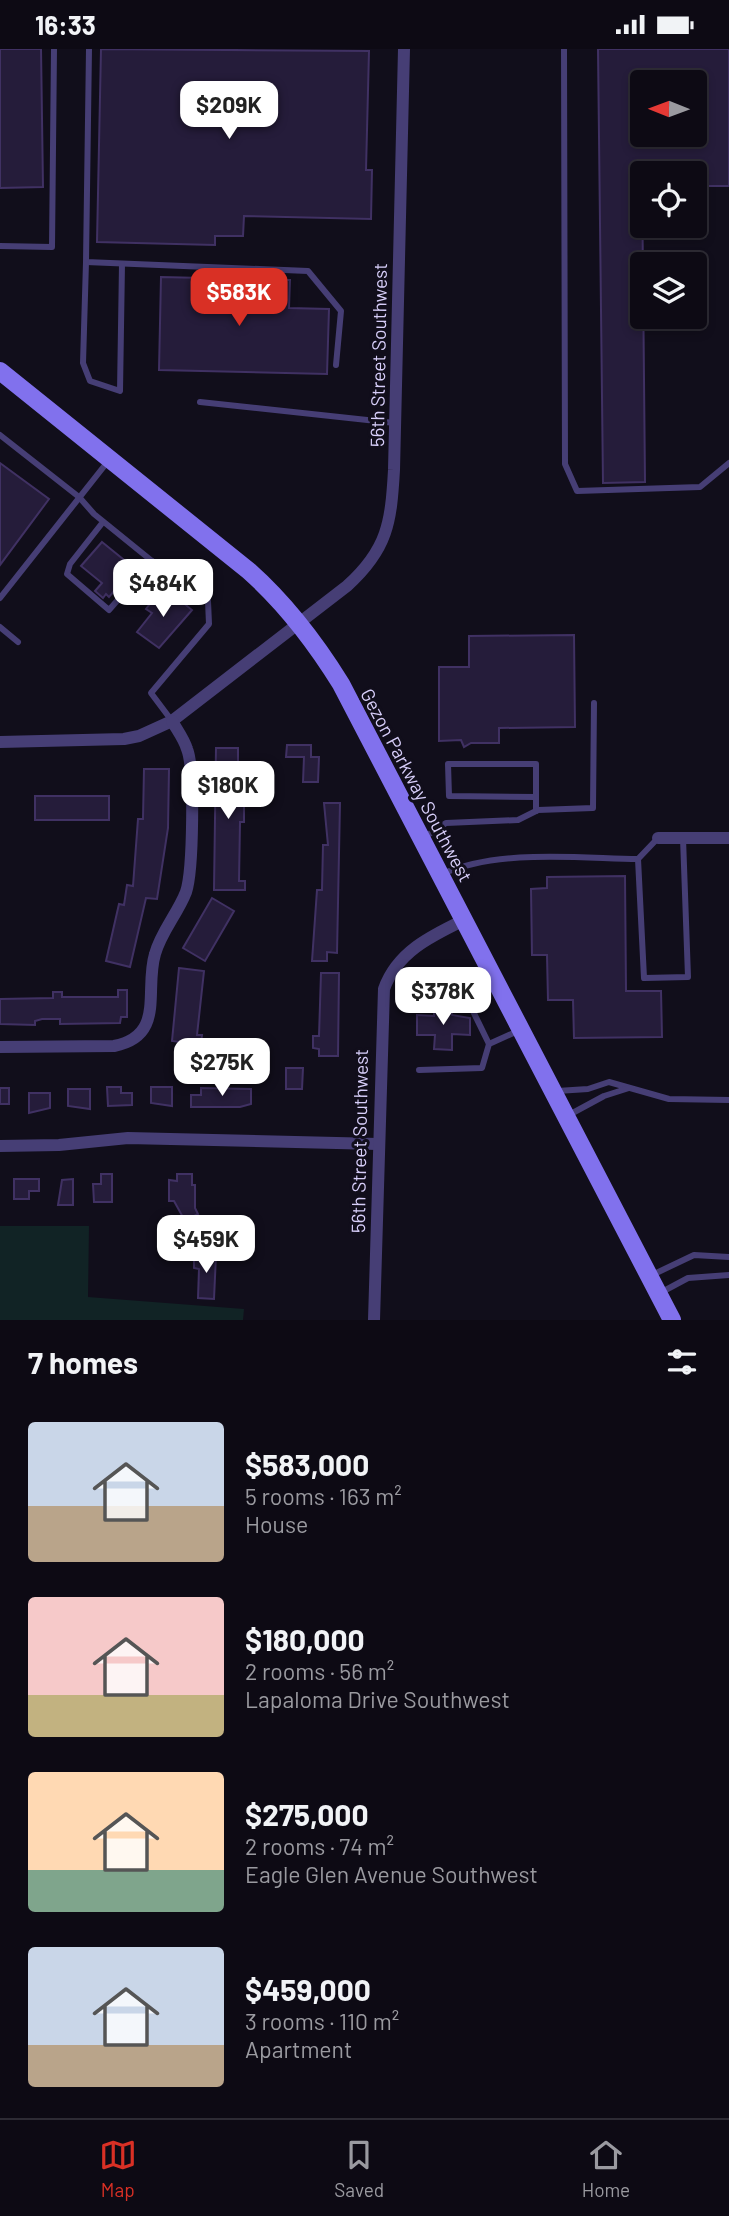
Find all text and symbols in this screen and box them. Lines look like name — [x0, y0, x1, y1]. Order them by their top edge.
text: 16:33 — [35, 9, 96, 40]
north arrow — [630, 70, 707, 147]
map controls — [630, 70, 707, 329]
pin: $209K — [180, 81, 278, 141]
text: $209K — [196, 90, 262, 118]
button: locate — [630, 161, 707, 238]
button: layers — [630, 252, 707, 329]
street label: 56th Street Southwest — [365, 263, 391, 447]
pin: $583K — [190, 268, 288, 328]
text: $583K — [207, 277, 271, 305]
pin: $484K — [114, 559, 212, 619]
text: $484K — [129, 568, 197, 596]
street label: Gezon Parkway Southwest — [356, 684, 478, 886]
pin: $180K — [179, 761, 277, 821]
text: $180K — [197, 770, 259, 798]
pin: $378K — [394, 967, 492, 1027]
text: $378K — [411, 976, 475, 1004]
pin: $275K — [173, 1039, 271, 1098]
text: $275K — [190, 1047, 254, 1075]
street label: 56th Street Southwest — [346, 1049, 372, 1233]
pin: $459K — [157, 1215, 255, 1275]
text: $459K — [173, 1224, 239, 1252]
icon: filters — [663, 1343, 701, 1381]
text: 7 homes — [28, 1344, 138, 1380]
text: $583,000 — [245, 1446, 369, 1482]
icon: home — [84, 1450, 168, 1534]
text: 5 rooms · 163 m² — [245, 1482, 402, 1510]
text: House — [245, 1510, 308, 1538]
text: $180,000 — [245, 1621, 365, 1657]
icon: home — [84, 1625, 168, 1709]
text: 2 rooms · 56 m² — [245, 1657, 394, 1685]
text: Lapaloma Drive Southwest — [245, 1685, 510, 1713]
text: $275,000 — [245, 1796, 368, 1832]
icon: home — [84, 1800, 168, 1884]
text: 2 rooms · 74 m² — [245, 1832, 394, 1860]
text: Eagle Glen Avenue Southwest — [245, 1860, 538, 1888]
text: $459,000 — [245, 1971, 371, 2007]
icon: home — [84, 1975, 168, 2059]
text: 3 rooms · 110 m² — [245, 2007, 399, 2035]
text: Apartment — [245, 2035, 352, 2063]
tab: Map — [99, 2136, 137, 2201]
tab: Saved — [334, 2136, 384, 2201]
tab: Home — [582, 2136, 630, 2201]

